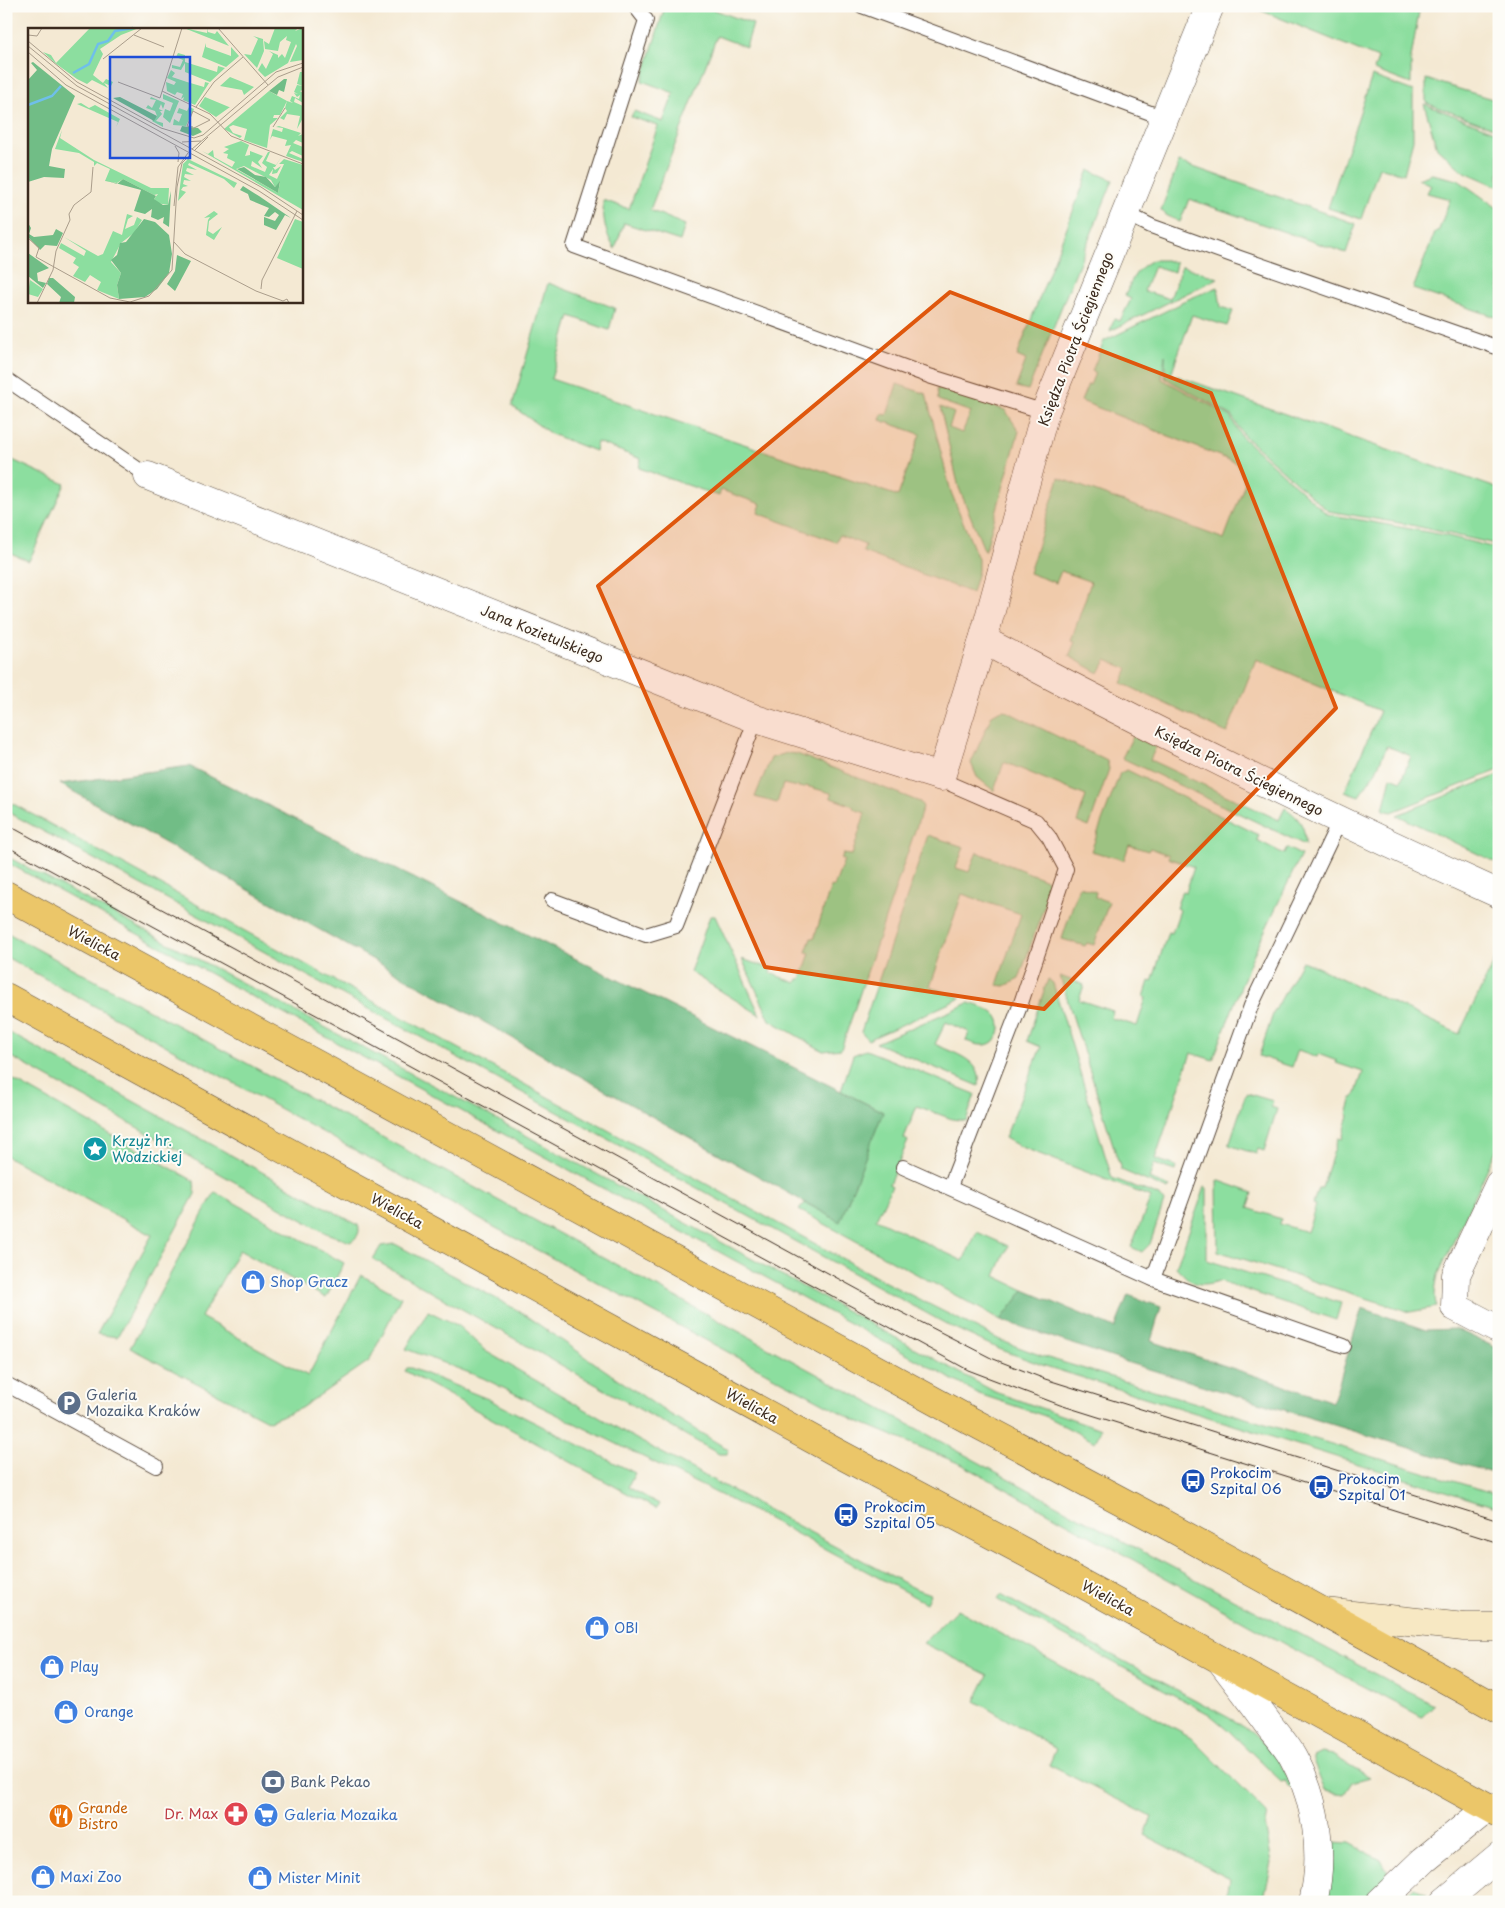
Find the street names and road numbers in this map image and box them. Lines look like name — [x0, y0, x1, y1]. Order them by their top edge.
street label: Księdza Piotra Ściegiennego — [1033, 248, 1119, 429]
street label: Jana Kozietulskiego — [478, 599, 607, 668]
street label: Księdza Piotra Ściegiennego — [1151, 720, 1327, 821]
street label: Wielicka — [64, 920, 125, 965]
street label: Wielicka — [367, 1188, 428, 1234]
street label: Wielicka — [722, 1383, 783, 1429]
street label: Wielicka — [1078, 1575, 1139, 1621]

